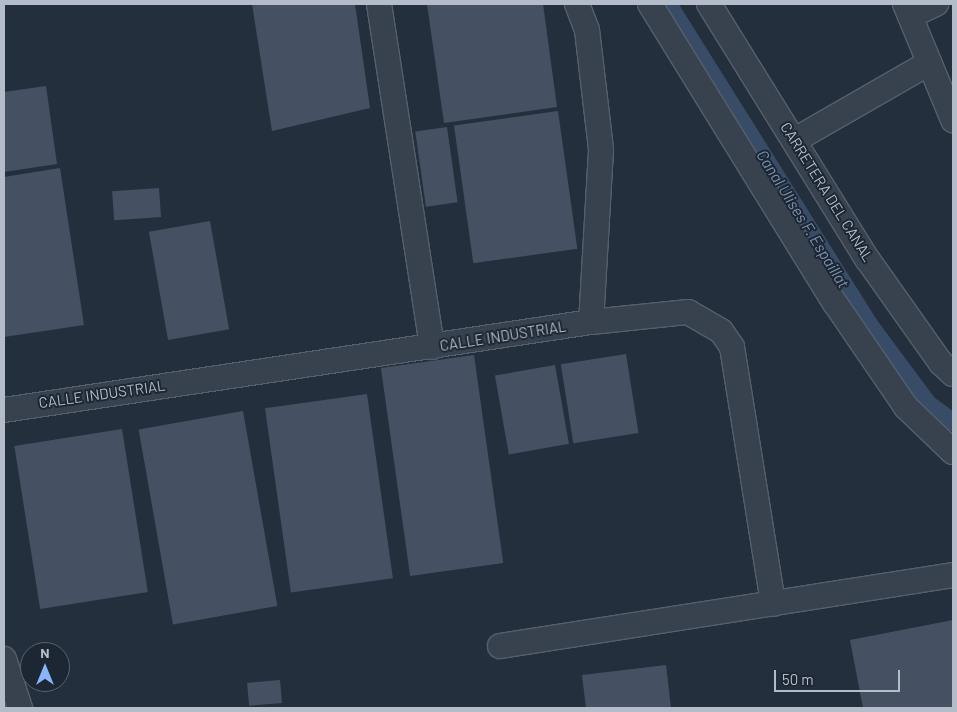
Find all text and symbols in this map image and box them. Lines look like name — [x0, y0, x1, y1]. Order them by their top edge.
street label: CARRETERA DEL CANAL — [777, 119, 877, 265]
water label: Canal Ulises F. Espaillat — [753, 146, 853, 292]
street label: CALLE INDUSTRIAL — [438, 317, 568, 355]
street label: CALLE INDUSTRIAL — [37, 376, 167, 412]
north arrow — [20, 642, 70, 692]
text: N — [40, 644, 50, 661]
scale bar — [777, 660, 903, 692]
text: 50 m — [782, 670, 814, 688]

